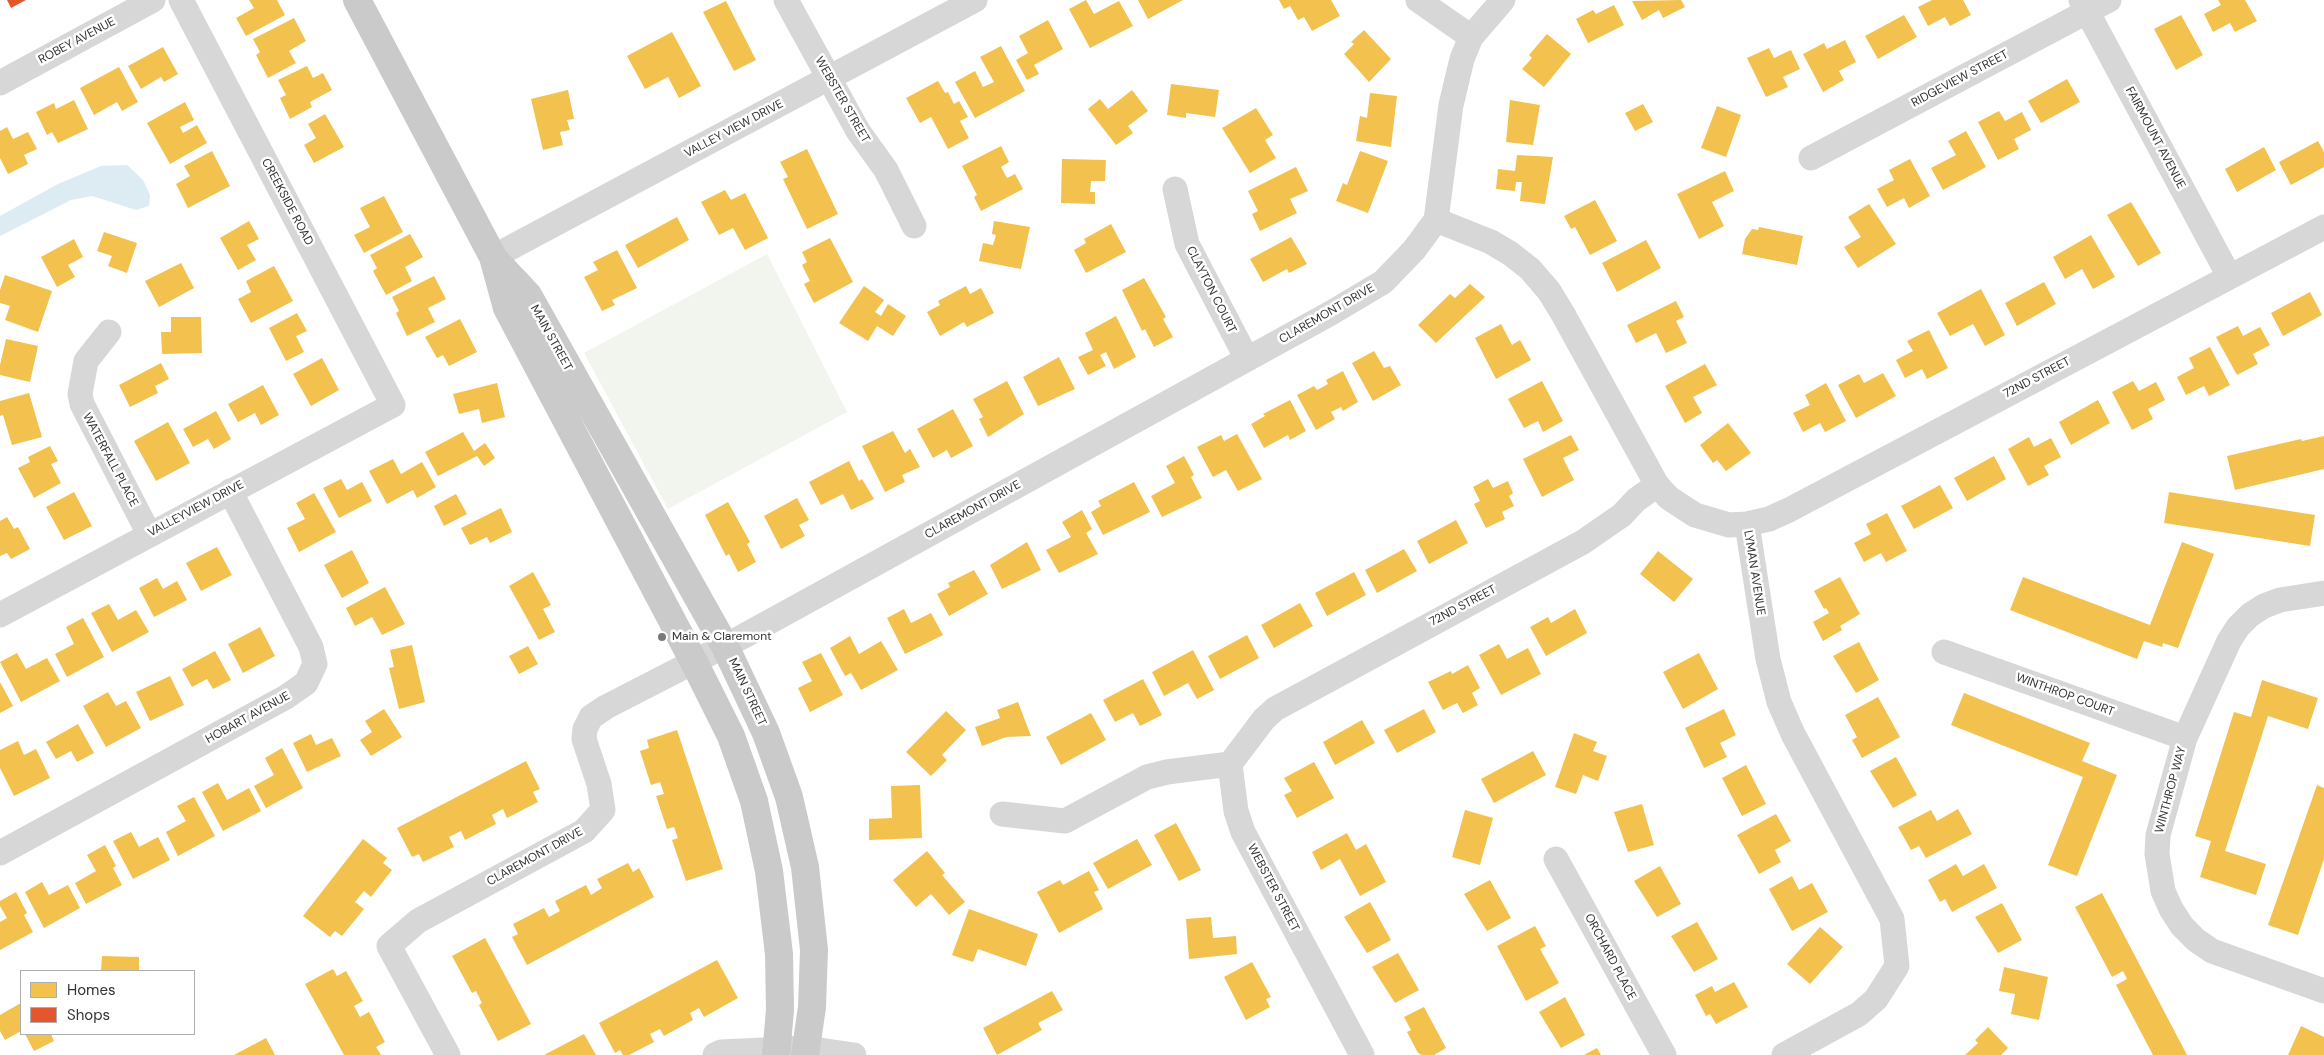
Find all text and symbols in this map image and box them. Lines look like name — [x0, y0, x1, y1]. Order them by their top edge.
street label: ROBEY AVENUE — [36, 15, 118, 67]
street label: RIDGEVIEW STREET — [1909, 47, 2011, 111]
street label: WEBSTER STREET — [811, 54, 873, 146]
street label: FAIRMOUNT AVENUE — [2122, 85, 2188, 191]
street label: VALLEY VIEW DRIVE — [682, 97, 786, 161]
street label: CREEKSIDE ROAD — [258, 156, 316, 248]
street label: CLAYTON COURT — [1183, 244, 1239, 336]
street label: CLAREMONT DRIVE — [1277, 281, 1377, 347]
street label: MAIN STREET — [527, 302, 575, 374]
street label: 72ND STREET — [2001, 354, 2073, 402]
street label: WATERFALL PLACE — [79, 411, 141, 509]
street label: VALLEYVIEW DRIVE — [146, 478, 246, 540]
street label: CLAREMONT DRIVE — [923, 478, 1023, 542]
street label: LYMAN AVENUE — [1740, 529, 1768, 617]
street label: 72ND STREET — [1427, 582, 1499, 630]
place label: Main & Claremont — [672, 630, 772, 644]
marker: Main & Claremont — [656, 631, 668, 643]
street label: MAIN STREET — [725, 656, 769, 728]
street label: WINTHROP COURT — [2014, 670, 2116, 720]
street label: HOBART AVENUE — [203, 689, 293, 747]
street label: WINTHROP WAY — [2153, 745, 2189, 835]
street label: CLAREMONT DRIVE — [485, 825, 585, 889]
street label: WEBSTER STREET — [1244, 842, 1302, 934]
street label: ORCHARD PLACE — [1581, 911, 1639, 1003]
legend — [20, 970, 195, 1035]
text: Homes — [67, 980, 116, 1000]
text: Shops — [67, 1005, 110, 1025]

